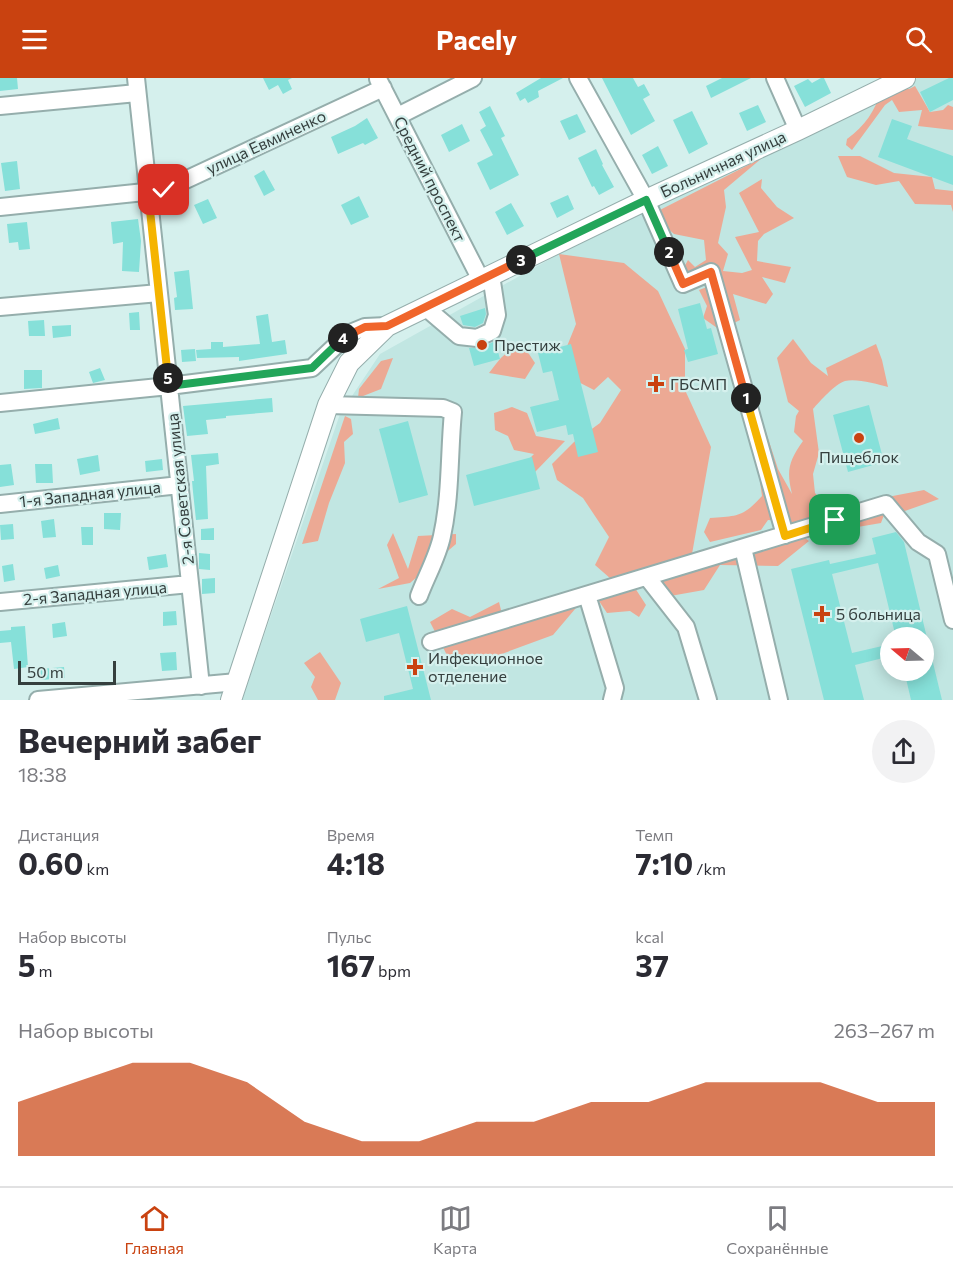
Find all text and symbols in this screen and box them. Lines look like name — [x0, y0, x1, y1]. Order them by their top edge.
icon: menu — [18, 23, 51, 56]
text: Pacely — [436, 23, 517, 56]
icon: search — [902, 23, 935, 56]
street label: улица Евминенко — [203, 106, 329, 178]
street label: Средний проспект — [391, 113, 471, 245]
street label: Больничная улица — [657, 126, 789, 201]
pin — [138, 164, 189, 215]
icon: check — [147, 173, 180, 206]
pin: 2 — [654, 237, 684, 267]
text: 2 — [664, 242, 674, 261]
pin: 3 — [506, 245, 536, 275]
text: 3 — [516, 250, 526, 269]
pin: 4 — [328, 323, 358, 353]
text: 4 — [338, 328, 348, 347]
place label: Престиж — [494, 335, 561, 354]
marker: Престиж — [475, 338, 489, 352]
pin: 5 — [153, 363, 183, 393]
text: 5 — [163, 368, 173, 387]
place label: ГБСМП — [670, 374, 727, 393]
marker: ГБСМП — [647, 375, 665, 393]
pin: 1 — [731, 383, 761, 413]
text: 1 — [742, 388, 750, 407]
street label: 2-я Советская улица — [162, 412, 197, 566]
marker: Пищеблок — [852, 431, 866, 445]
place label: Пищеблок — [819, 447, 899, 466]
street label: 1-я Западная улица — [18, 477, 162, 510]
pin — [809, 494, 860, 545]
icon: arrive — [818, 503, 851, 536]
street label: 2-я Западная улица — [22, 577, 168, 608]
place label: 5 больница — [836, 604, 921, 623]
marker: 5 больница — [813, 605, 831, 623]
north arrow — [880, 627, 934, 681]
map controls — [880, 627, 934, 681]
place label: Инфекционное отделение — [428, 648, 543, 685]
scale bar — [18, 658, 116, 686]
marker: Инфекционное отделение — [406, 658, 424, 676]
text: 50 m — [27, 662, 64, 681]
text: Вечерний забег — [18, 719, 261, 760]
button: share — [872, 720, 935, 783]
text: 18:38 — [18, 762, 67, 786]
text: Дистанция — [18, 825, 99, 844]
text: Время — [327, 825, 375, 844]
text: Темп — [635, 825, 673, 844]
text: 0.60 — [18, 844, 84, 881]
text: 4:18 — [327, 844, 385, 881]
text: 7:10 — [635, 844, 693, 881]
text: km — [84, 859, 109, 878]
text: /km — [693, 859, 726, 878]
text: Набор высоты — [18, 927, 127, 946]
text: Пульс — [327, 927, 372, 946]
text: kcal — [635, 927, 664, 946]
text: 5 — [18, 946, 36, 983]
text: 167 — [327, 946, 375, 983]
text: 37 — [635, 946, 669, 983]
text: m — [36, 961, 53, 980]
text: bpm — [375, 961, 411, 980]
text: Набор высоты — [18, 1018, 154, 1042]
text: 263–267 m — [834, 1018, 935, 1042]
tab: Главная — [125, 1202, 184, 1257]
tab: Карта — [433, 1202, 477, 1257]
tab: Сохранённые — [726, 1202, 828, 1257]

